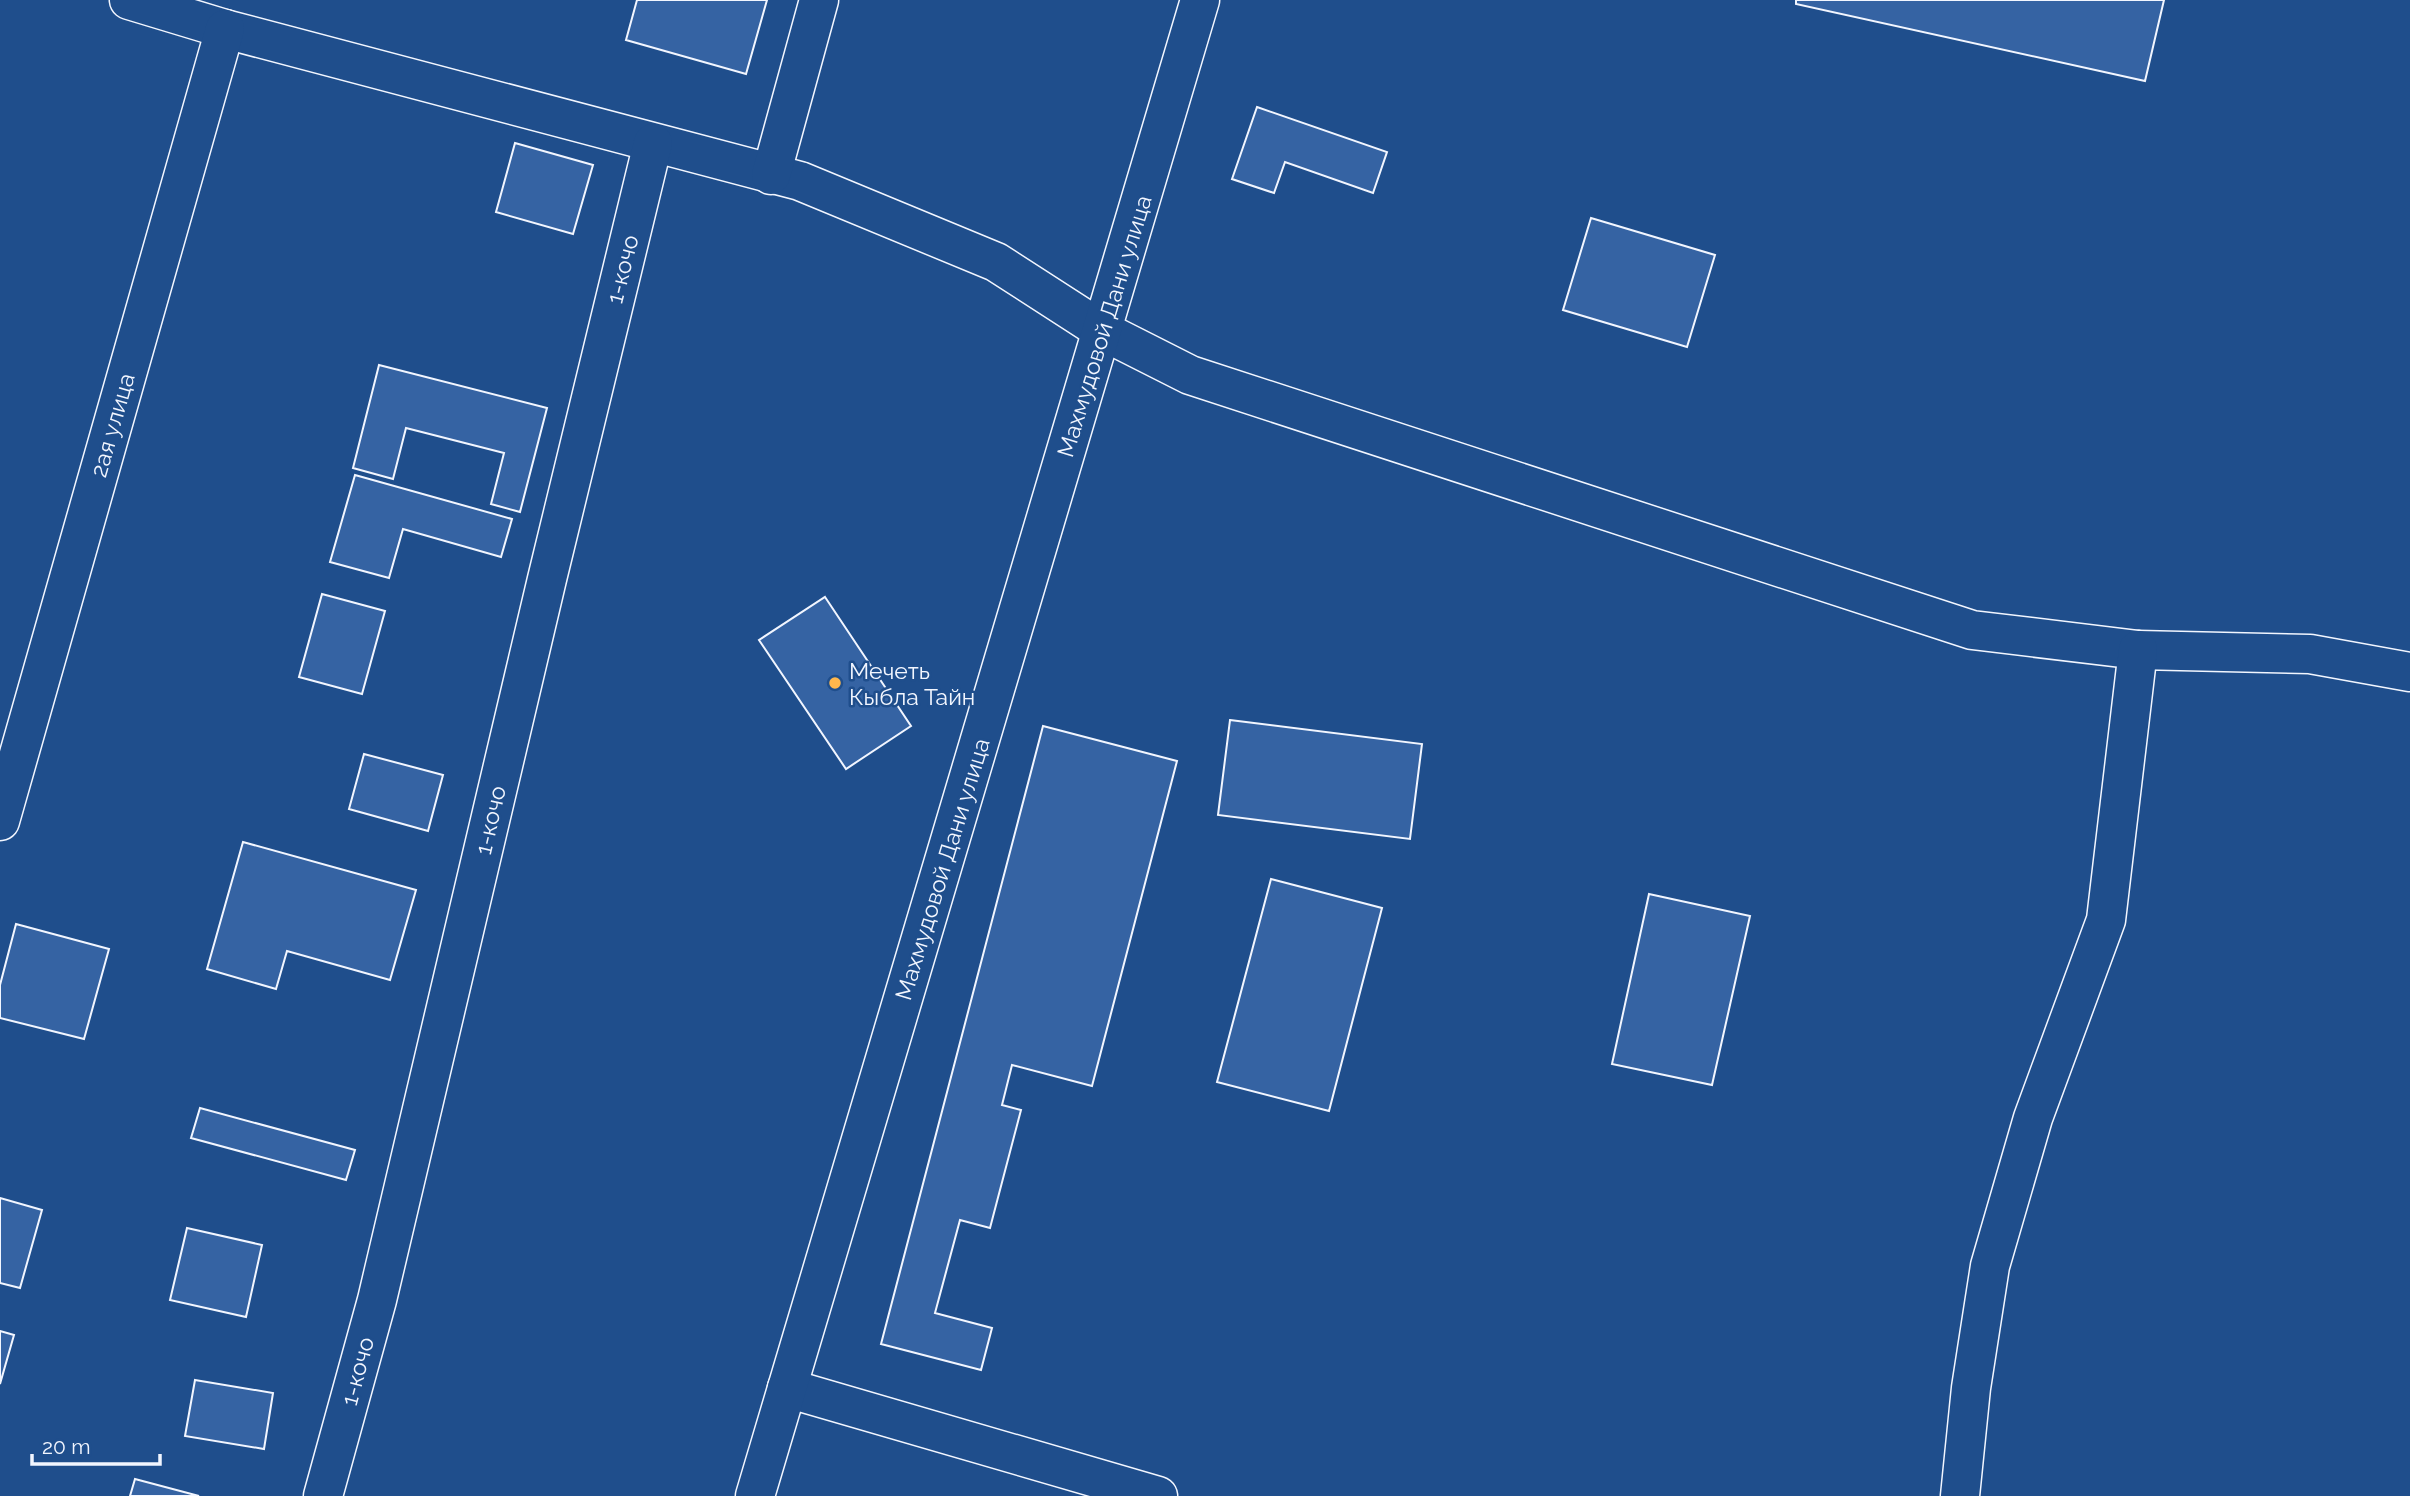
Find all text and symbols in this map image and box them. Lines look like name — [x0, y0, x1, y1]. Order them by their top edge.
street label: Махмудовой Дани улица — [1051, 192, 1157, 460]
street label: 1-кочо — [600, 232, 644, 306]
street label: 2ая улица — [84, 370, 140, 480]
place label: Мечеть Кыбла Тайн — [849, 657, 975, 710]
marker: Мечеть Кыбла Тайн — [827, 675, 843, 691]
street label: Махмудовой Дани улица — [889, 735, 995, 1003]
street label: 1-кочо — [469, 783, 511, 857]
street label: 1-кочо — [335, 1334, 379, 1408]
scale bar — [32, 1422, 159, 1466]
text: 20 m — [42, 1434, 90, 1459]

